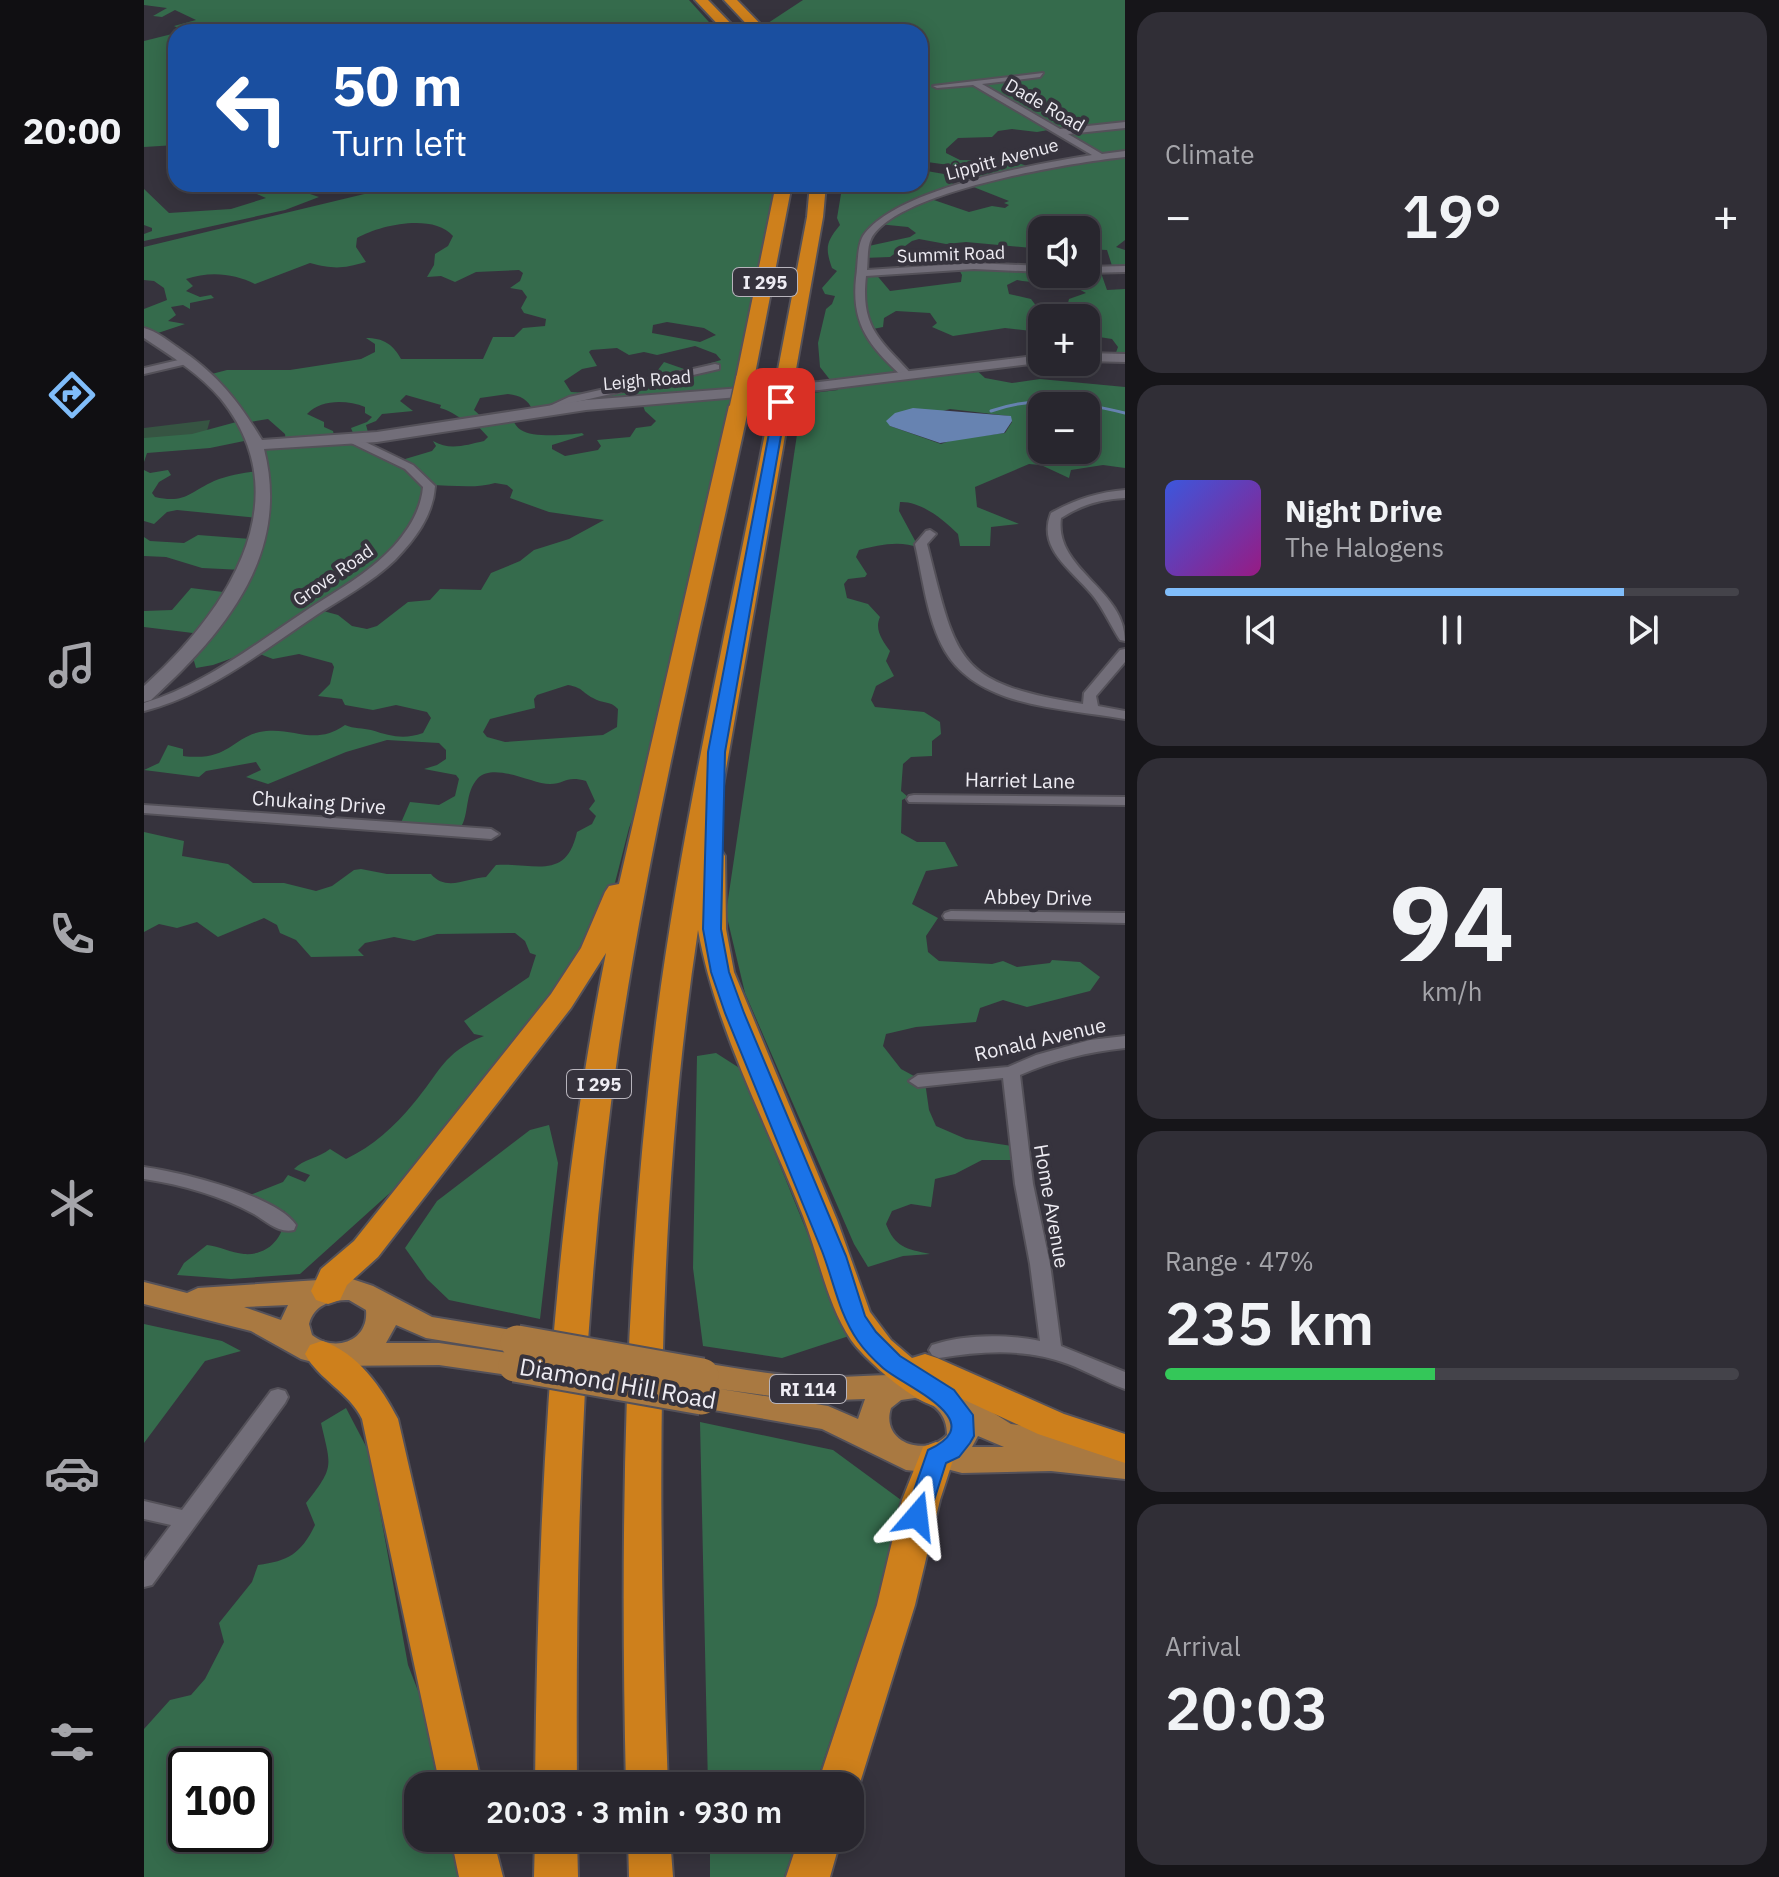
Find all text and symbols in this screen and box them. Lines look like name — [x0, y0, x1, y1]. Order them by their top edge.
text: 50 m — [332, 49, 462, 121]
icon: left — [200, 56, 304, 160]
street label: Dade Road — [1001, 73, 1089, 137]
text: 20:00 — [23, 107, 121, 154]
text: Turn left — [332, 119, 467, 166]
street label: Lippitt Avenue — [943, 133, 1061, 185]
text: Climate — [1165, 137, 1255, 171]
text: 19° — [1402, 176, 1502, 255]
text: − — [1165, 187, 1191, 244]
text: + — [1713, 187, 1739, 244]
map controls — [1028, 216, 1100, 464]
button: sound — [1028, 216, 1100, 288]
street label: Summit Road — [896, 241, 1006, 267]
road number: I 295 — [733, 268, 797, 296]
button: + — [1028, 304, 1100, 376]
street label: Leigh Road — [602, 365, 692, 395]
icon: directions — [44, 367, 100, 423]
pin — [747, 368, 815, 436]
icon: arrive — [759, 380, 803, 424]
button: − — [1028, 392, 1100, 464]
text: Night Drive — [1285, 491, 1443, 530]
text: The Halogens — [1285, 530, 1444, 564]
street label: Grove Road — [288, 539, 378, 611]
icon: previous — [1239, 608, 1283, 652]
icon: pause — [1430, 608, 1474, 652]
icon: next — [1621, 608, 1665, 652]
icon: music — [44, 637, 100, 693]
street label: Harriet Lane — [965, 766, 1075, 794]
street label: Chukaing Drive — [251, 784, 387, 820]
text: 94 — [1390, 854, 1514, 990]
street label: Abbey Drive — [984, 883, 1092, 911]
icon: phone — [44, 906, 100, 962]
text: km/h — [1421, 974, 1483, 1008]
street label: Ronald Avenue — [972, 1011, 1108, 1067]
road number: I 295 — [567, 1070, 631, 1098]
street label: Home Avenue — [1028, 1142, 1076, 1270]
icon: climate — [44, 1175, 100, 1231]
text: Range · 47% — [1165, 1244, 1314, 1278]
text: 235 km — [1165, 1283, 1374, 1362]
street label: Diamond Hill Road — [517, 1350, 719, 1416]
road number: RI 114 — [770, 1375, 846, 1403]
icon: car — [44, 1445, 100, 1501]
position arrow — [875, 1474, 959, 1558]
text: Arrival — [1165, 1629, 1241, 1663]
text: 20:03 — [1165, 1668, 1328, 1747]
icon: filters — [44, 1714, 100, 1770]
speed limit sign: 100 — [168, 1748, 272, 1852]
text: 20:03 · 3 min · 930 m — [486, 1792, 782, 1831]

